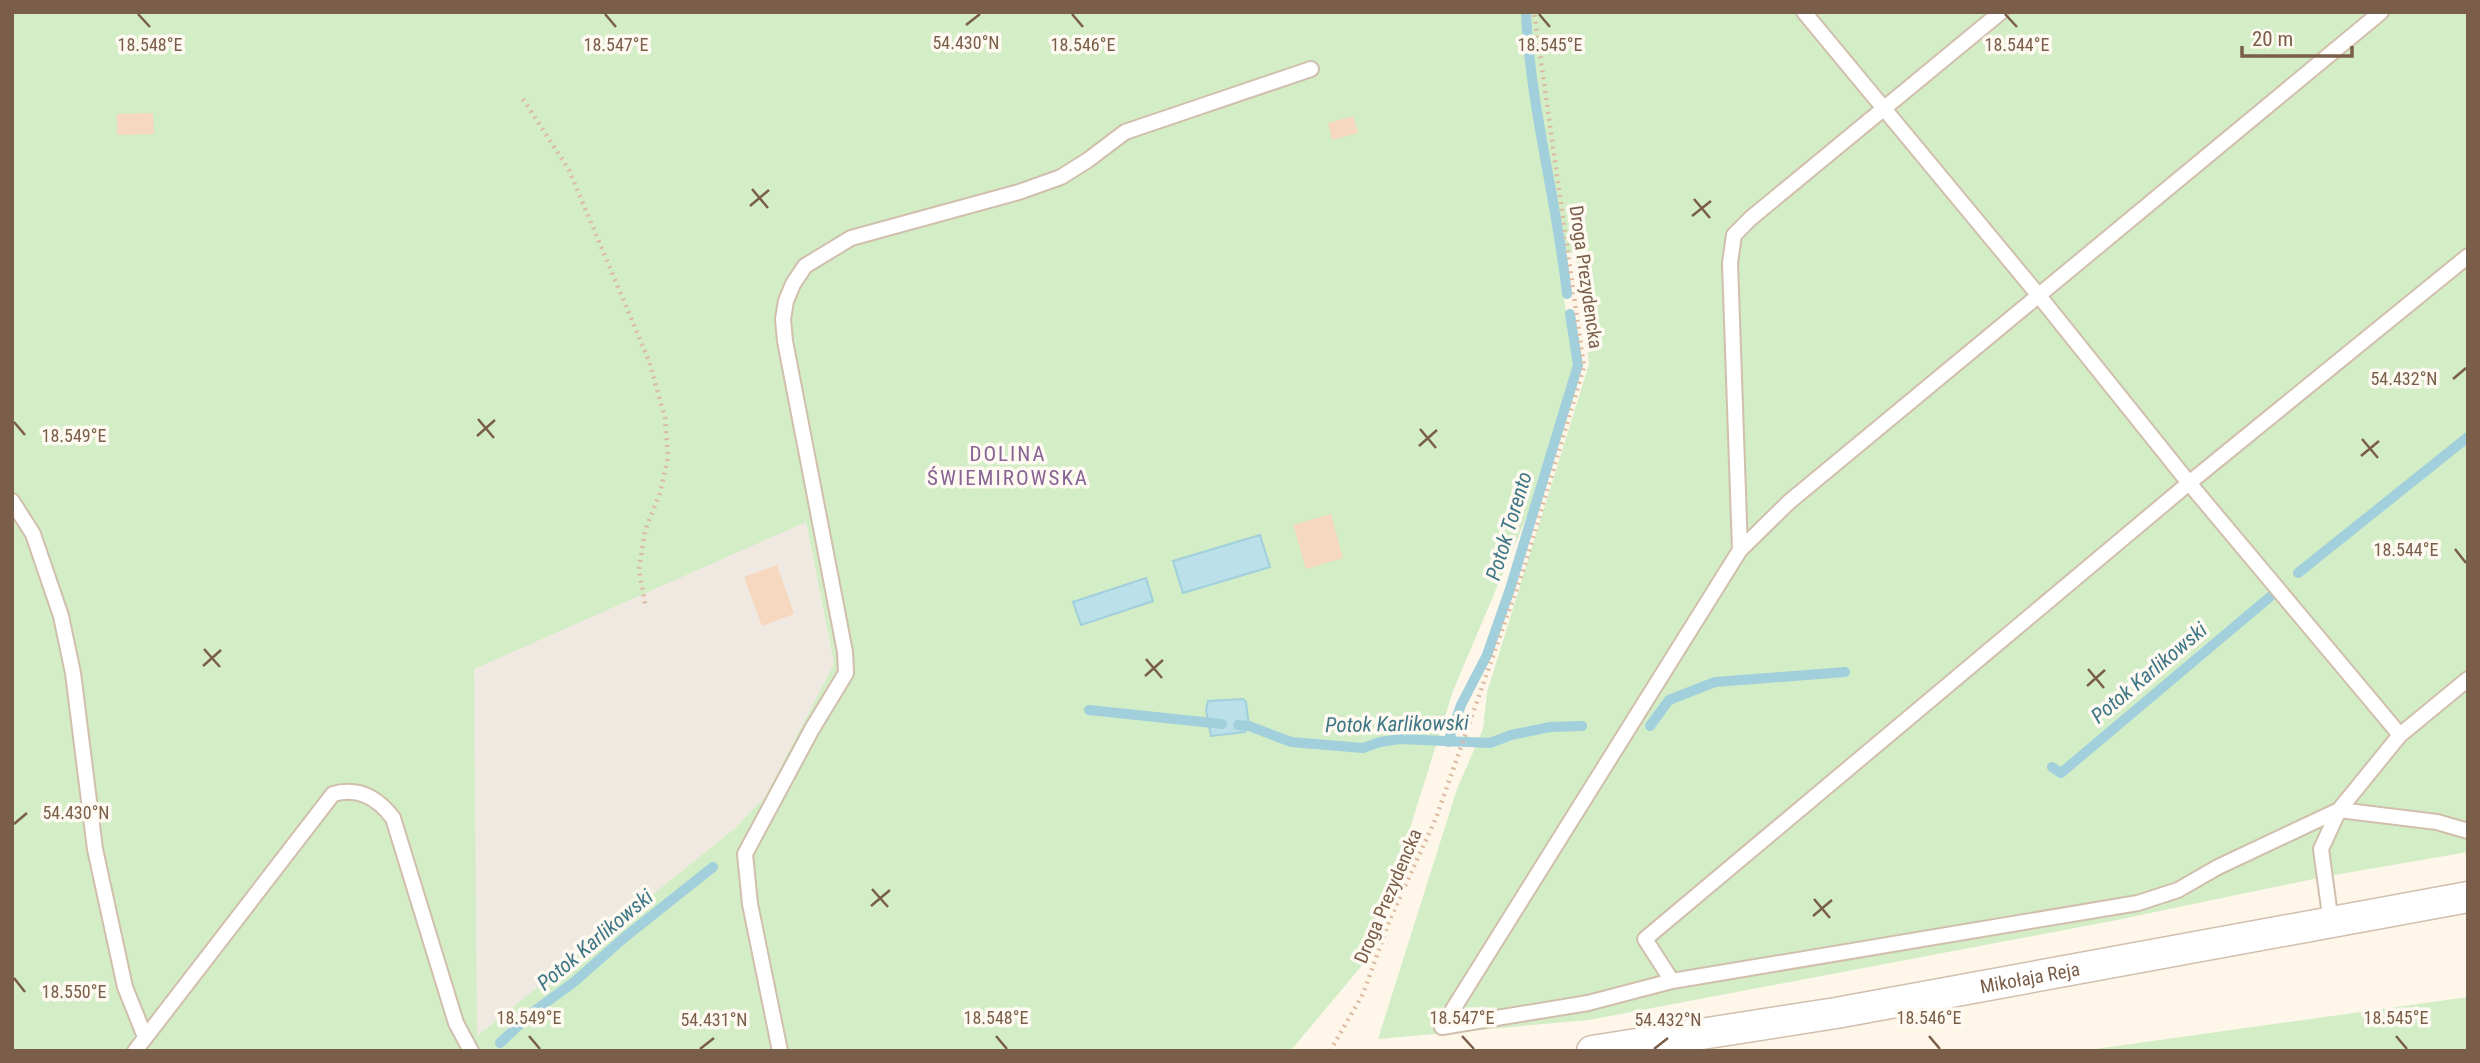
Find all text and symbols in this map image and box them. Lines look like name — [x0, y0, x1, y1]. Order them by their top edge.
scale bar — [2242, 14, 2352, 58]
text: 20 m — [2252, 27, 2293, 51]
text: 54.430°N — [932, 32, 1000, 53]
text: 18.548°E — [118, 34, 182, 55]
text: 18.547°E — [584, 34, 648, 55]
text: 18.546°E — [1051, 34, 1115, 55]
text: 18.545°E — [1518, 34, 1582, 55]
text: 18.544°E — [1985, 34, 2049, 55]
street label: Droga Prezydencka — [1565, 204, 1607, 350]
text: 54.432°N — [2370, 368, 2438, 389]
text: 18.549°E — [42, 425, 106, 446]
district label: DOLINA ŚWIEMIROWSKA — [927, 442, 1089, 490]
water label: Potok Torento — [1481, 469, 1537, 583]
text: 18.544°E — [2374, 539, 2438, 560]
water label: Potok Karlikowski — [2086, 617, 2212, 728]
water label: Potok Karlikowski — [1325, 711, 1469, 737]
text: 54.430°N — [42, 802, 110, 823]
street label: Droga Prezydencka — [1349, 825, 1427, 967]
water label: Potok Karlikowski — [532, 884, 658, 995]
street label: Mikołaja Reja — [1978, 957, 2081, 998]
text: 18.550°E — [42, 981, 106, 1002]
text: 18.549°E — [497, 1007, 561, 1028]
text: 18.548°E — [964, 1007, 1028, 1028]
text: 18.547°E — [1430, 1007, 1494, 1028]
text: 18.546°E — [1897, 1007, 1961, 1028]
text: 18.545°E — [2364, 1007, 2428, 1028]
text: 54.431°N — [680, 1009, 748, 1030]
text: 54.432°N — [1634, 1009, 1702, 1030]

